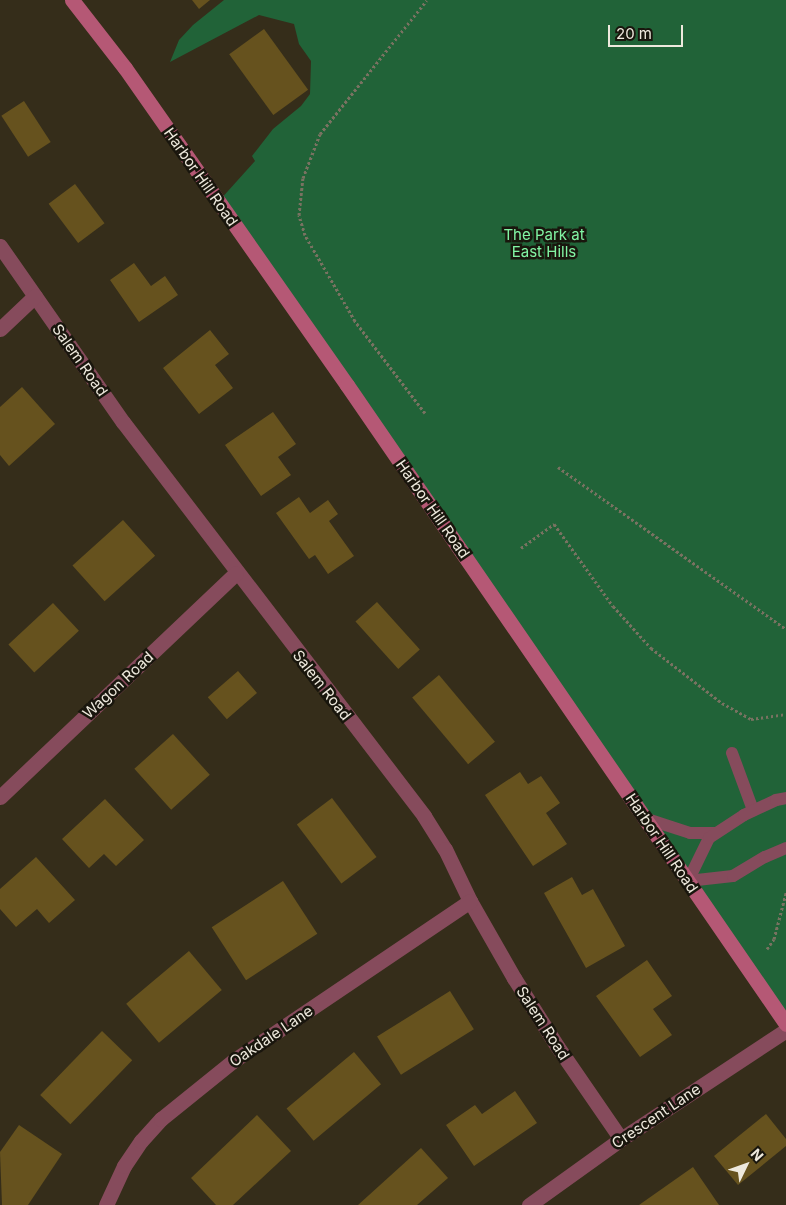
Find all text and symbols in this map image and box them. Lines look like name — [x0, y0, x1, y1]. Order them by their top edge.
scale bar — [611, 15, 686, 47]
text: 20 m — [616, 24, 652, 43]
street label: Harbor Hill Road — [160, 124, 242, 230]
park label: The Park at East Hills — [503, 225, 585, 260]
street label: Salem Road — [49, 320, 111, 400]
street label: Harbor Hill Road — [392, 456, 474, 562]
street label: Salem Road — [289, 646, 355, 724]
street label: Wagon Road — [79, 648, 157, 722]
street label: Harbor Hill Road — [622, 790, 702, 896]
street label: Salem Road — [513, 983, 573, 1063]
street label: Oakdale Lane — [226, 1002, 316, 1070]
street label: Crescent Lane — [608, 1080, 704, 1152]
north arrow — [721, 1140, 771, 1190]
text: N — [748, 1145, 767, 1164]

